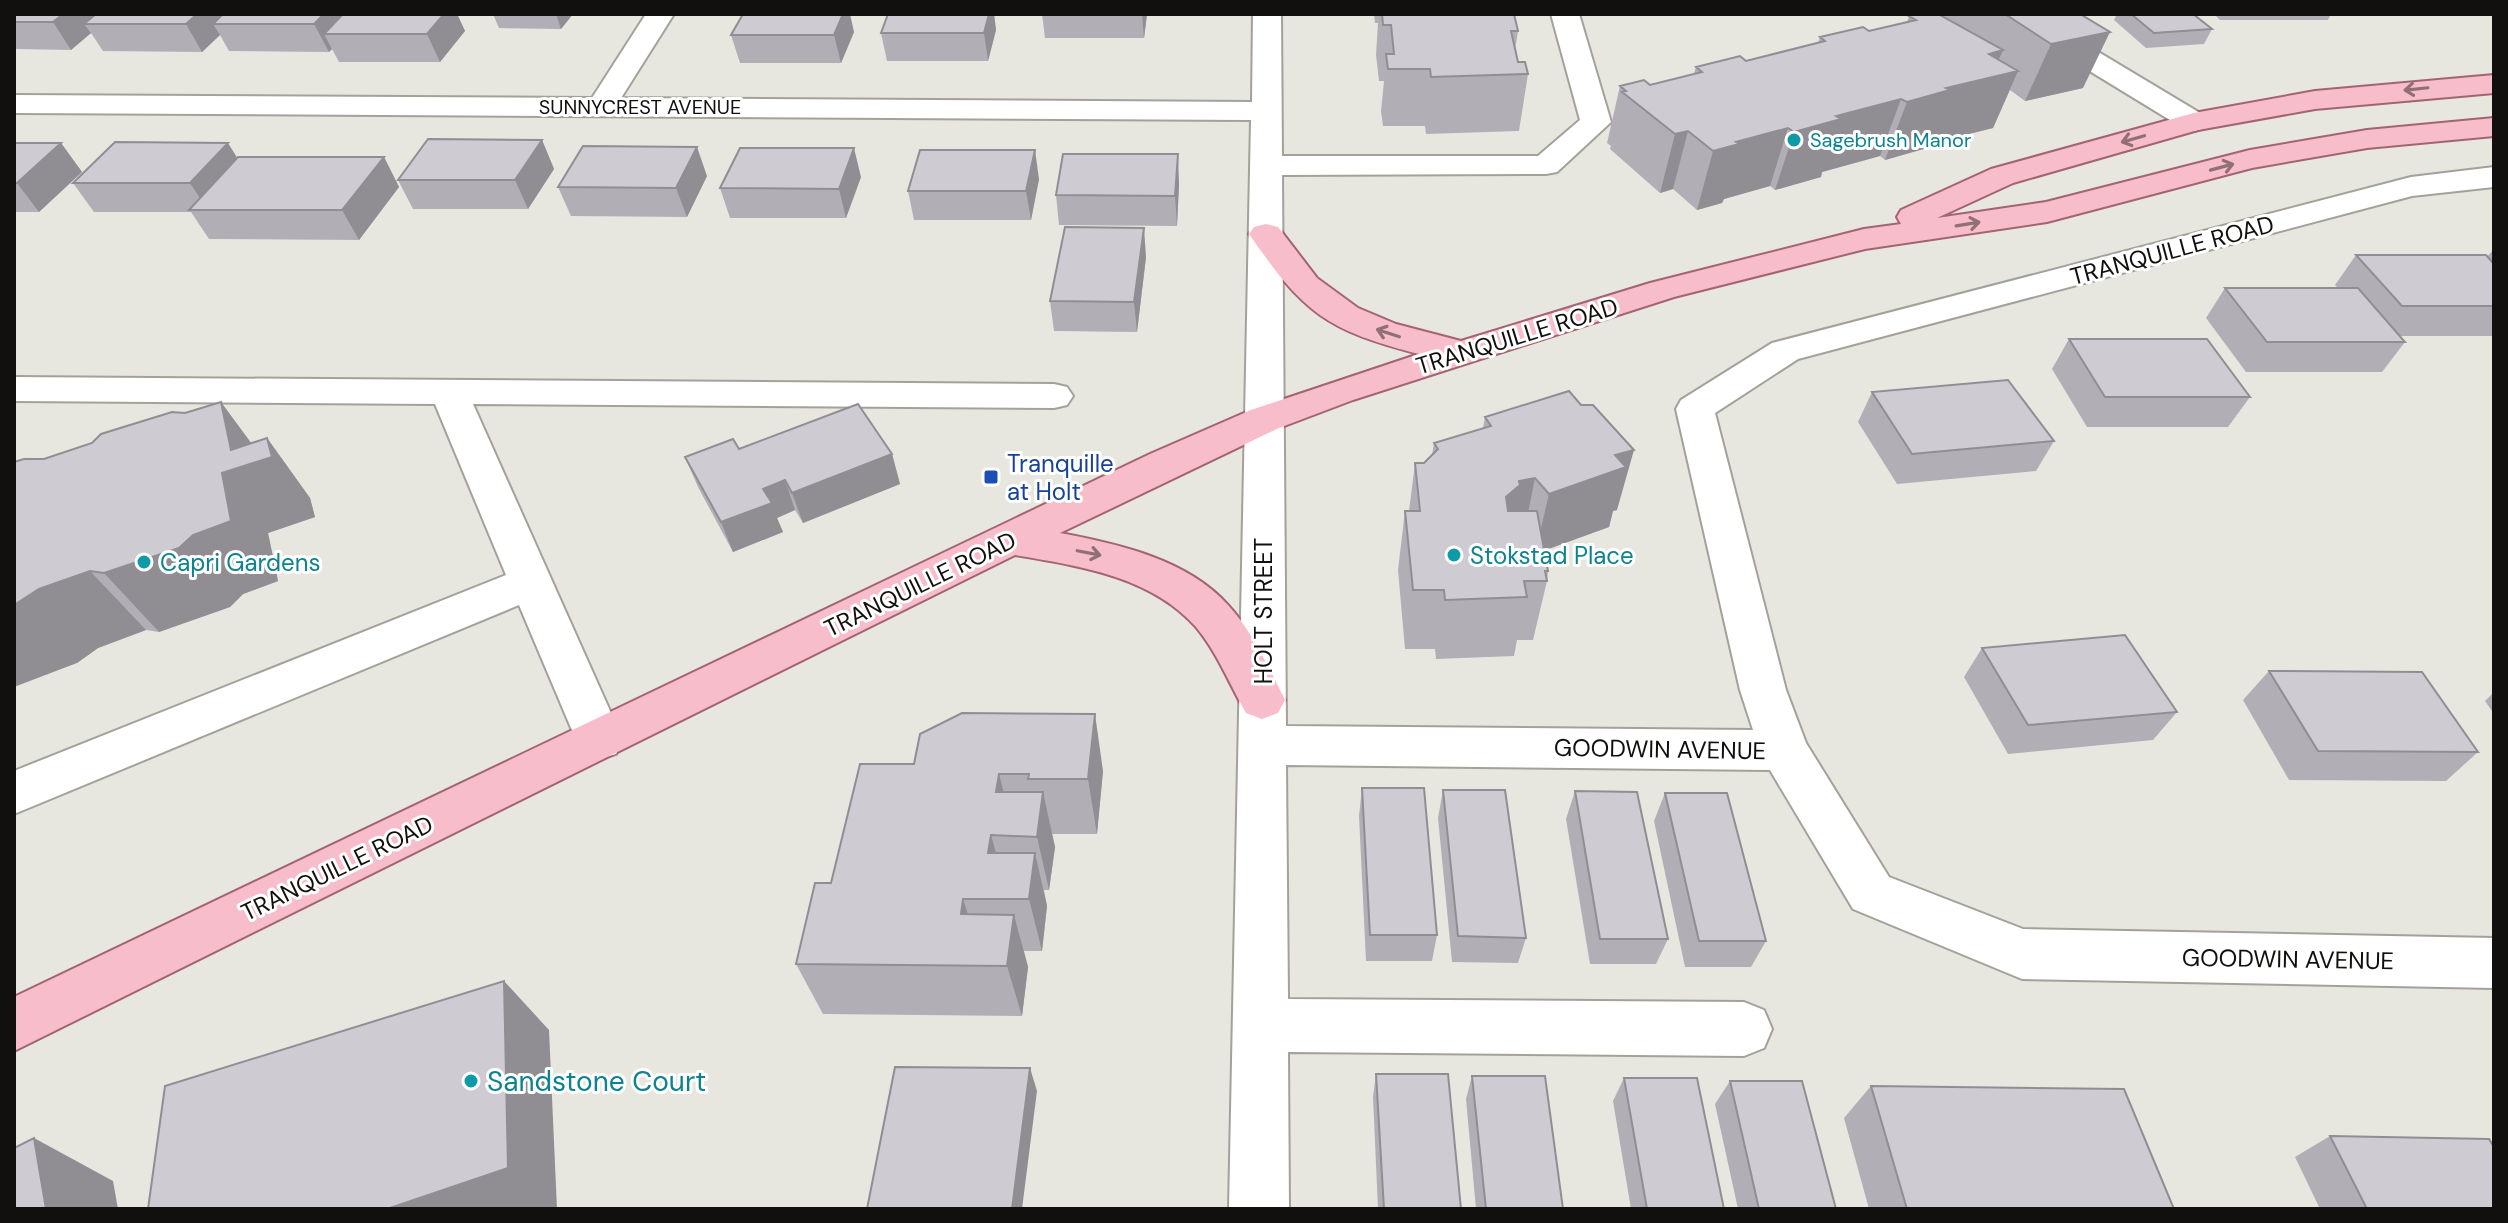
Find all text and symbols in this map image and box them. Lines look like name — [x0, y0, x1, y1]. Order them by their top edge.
one-way arrow — [2403, 82, 2430, 97]
street label: SUNNYCREST AVENUE — [539, 94, 741, 120]
place label: Sagebrush Manor — [1810, 127, 1971, 153]
marker: Sagebrush Manor — [1785, 131, 1803, 149]
one-way arrow — [2121, 132, 2147, 147]
one-way arrow — [2208, 158, 2234, 173]
street label: TRANQUILLE ROAD — [2067, 208, 2277, 292]
one-way arrow — [1955, 216, 1981, 231]
street label: TRANQUILLE ROAD — [1412, 291, 1622, 381]
one-way arrow — [1376, 325, 1401, 340]
place label: Tranquille at Holt — [1007, 448, 1114, 507]
marker: Tranquille at Holt — [982, 468, 1000, 486]
street label: TRANQUILLE ROAD — [819, 524, 1021, 644]
street label: HOLT STREET — [1248, 538, 1279, 684]
place label: Stokstad Place — [1470, 540, 1634, 571]
one-way arrow — [1075, 546, 1101, 561]
marker: Stokstad Place — [1445, 546, 1463, 564]
place label: Capri Gardens — [160, 547, 321, 578]
marker: Capri Gardens — [135, 553, 153, 571]
street label: GOODWIN AVENUE — [1554, 732, 1766, 766]
street label: TRANQUILLE ROAD — [236, 808, 438, 928]
street label: GOODWIN AVENUE — [2182, 942, 2394, 976]
place label: Sandstone Court — [487, 1063, 706, 1100]
marker: Sandstone Court — [462, 1072, 480, 1090]

